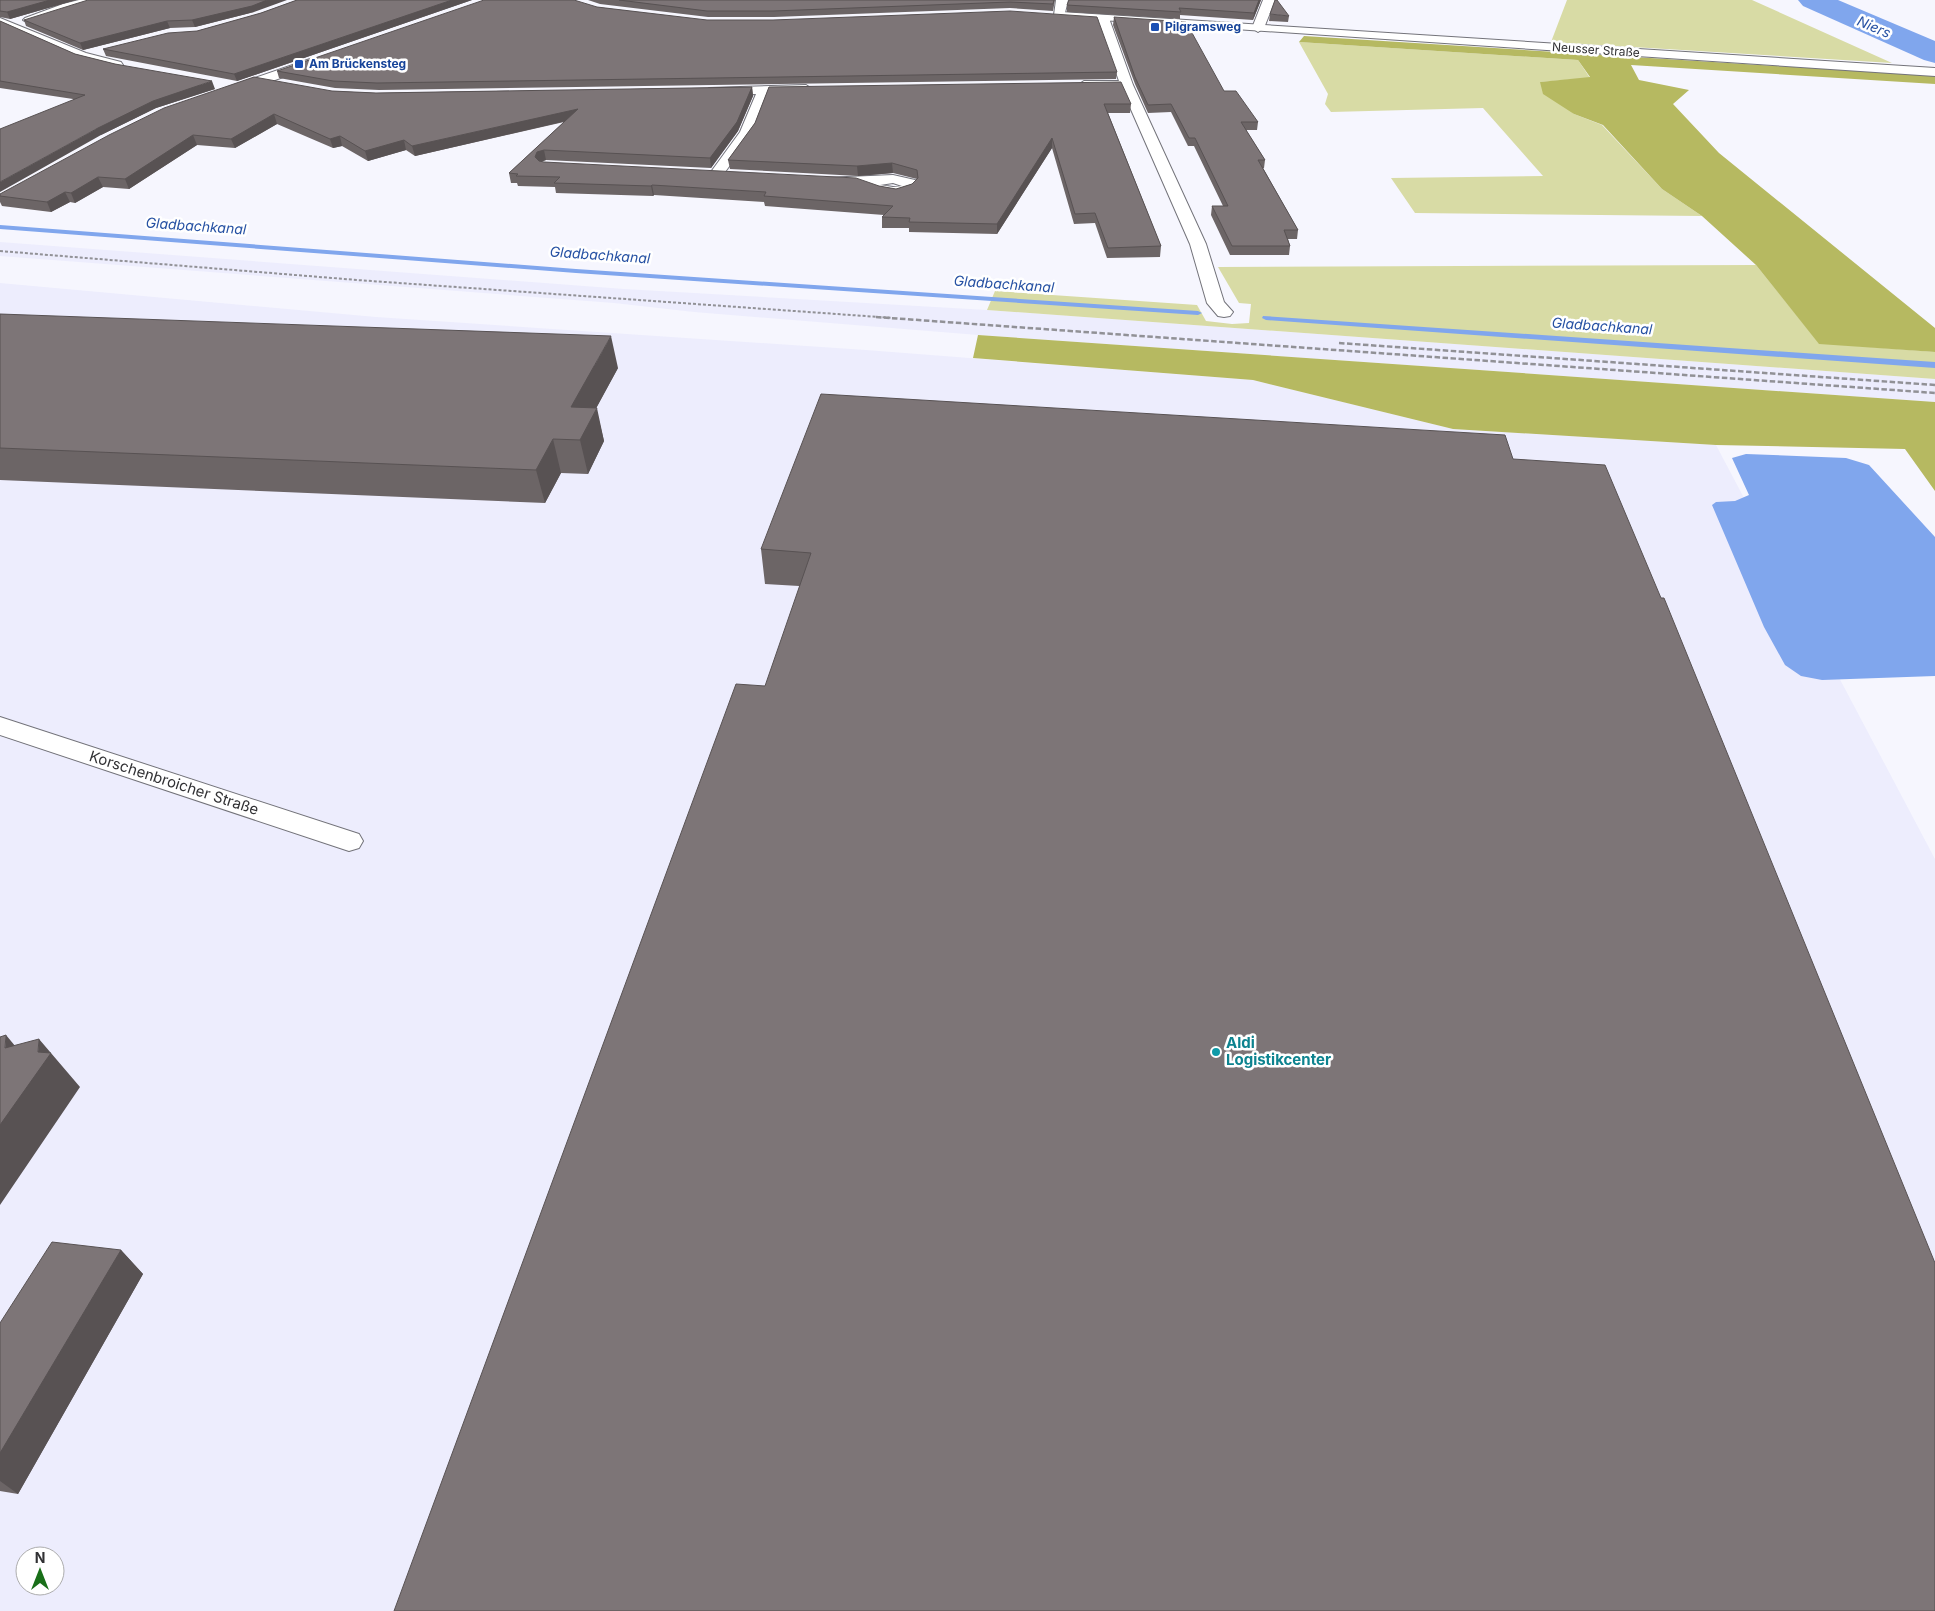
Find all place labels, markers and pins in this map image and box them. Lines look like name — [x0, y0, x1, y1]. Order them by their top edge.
place label: Pilgramsweg — [1165, 19, 1241, 34]
marker: Pilgramsweg — [1149, 21, 1161, 33]
place label: Am Brückensteg — [309, 56, 406, 71]
marker: Am Brückensteg — [293, 58, 305, 70]
place label: Aldi Logistikcenter — [1226, 1033, 1331, 1069]
marker: Aldi Logistikcenter — [1210, 1046, 1222, 1058]

